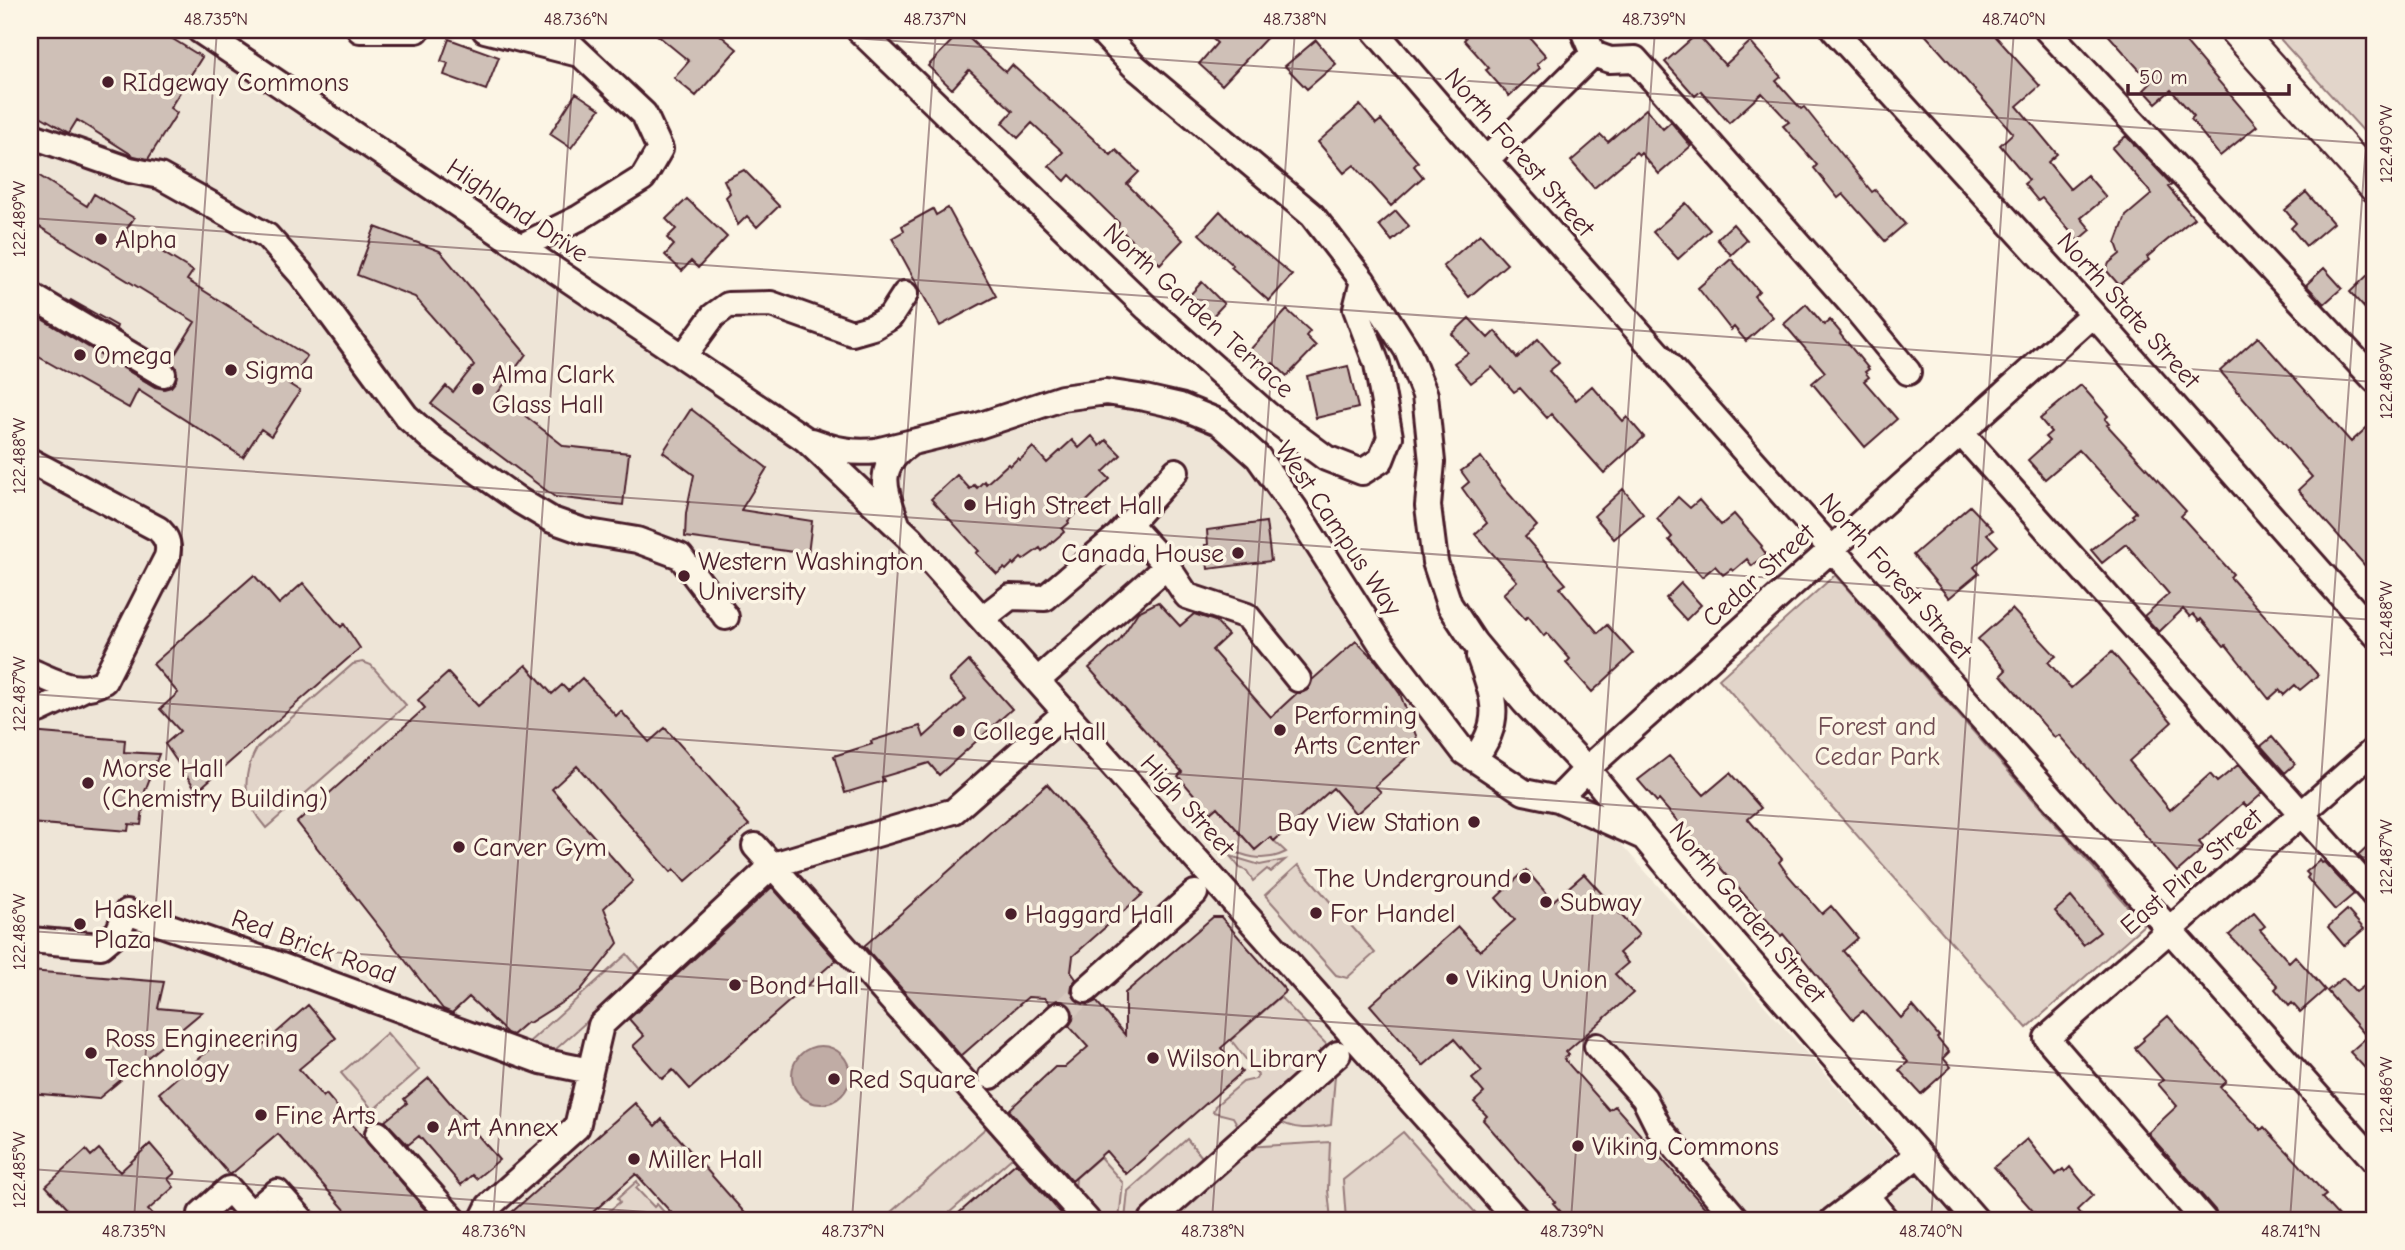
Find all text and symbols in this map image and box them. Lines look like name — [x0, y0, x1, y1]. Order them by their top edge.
text: 48.735°N — [184, 9, 248, 30]
text: 48.736°N — [544, 9, 608, 30]
text: 48.737°N — [903, 9, 967, 30]
text: 48.738°N — [1263, 9, 1327, 30]
text: 48.739°N — [1622, 9, 1686, 30]
text: 48.740°N — [1982, 9, 2046, 30]
scale bar — [2128, 52, 2290, 96]
street label: North Forest Street — [1438, 62, 1602, 244]
text: 50 m — [2139, 65, 2188, 89]
place label: RIdgeway Commons — [122, 68, 349, 98]
marker: RIdgeway Commons — [100, 74, 116, 90]
text: 122.490°W — [2376, 105, 2397, 183]
street label: Highland Drive — [441, 152, 594, 269]
text: 122.489°W — [9, 180, 30, 257]
street label: North Garden Terrace — [1097, 217, 1300, 404]
place label: Alpha — [115, 225, 177, 255]
street label: North State Street — [2050, 227, 2207, 396]
marker: Alpha — [93, 231, 109, 247]
place label: Omega — [94, 341, 172, 371]
text: 122.489°W — [2376, 342, 2397, 419]
marker: Omega — [72, 347, 88, 363]
place label: Sigma — [245, 356, 314, 386]
place label: Alma Clark Glass Hall — [492, 360, 615, 420]
marker: Sigma — [223, 362, 239, 378]
marker: Alma Clark Glass Hall — [470, 381, 486, 397]
text: 122.488°W — [9, 418, 30, 494]
street label: West Campus Way — [1269, 436, 1408, 622]
street label: North Forest Street — [1813, 487, 1979, 667]
place label: High Street Hall — [984, 491, 1163, 521]
marker: High Street Hall — [962, 497, 978, 513]
street label: Cedar Street — [1697, 517, 1822, 634]
place label: Canada House — [1061, 539, 1224, 569]
marker: Canada House — [1230, 545, 1246, 561]
place label: Western Washington University — [698, 547, 924, 607]
marker: Western Washington University — [676, 568, 692, 584]
text: 122.488°W — [2376, 581, 2397, 657]
text: 122.487°W — [9, 656, 30, 732]
place label: Performing Arts Center — [1294, 701, 1420, 761]
park label: Forest and Cedar Park — [1815, 712, 1940, 772]
place label: College Hall — [973, 717, 1106, 747]
marker: Performing Arts Center — [1272, 722, 1288, 738]
marker: College Hall — [951, 723, 967, 739]
street label: High Street — [1134, 749, 1242, 864]
place label: Morse Hall (Chemistry Building) — [102, 754, 328, 814]
marker: Morse Hall (Chemistry Building) — [80, 775, 96, 791]
street label: East Pine Street — [2115, 801, 2270, 941]
place label: Bay View Station — [1277, 808, 1460, 838]
marker: Bay View Station — [1466, 814, 1482, 830]
street label: North Garden Street — [1663, 816, 1833, 1011]
text: 122.487°W — [2376, 819, 2397, 895]
place label: Carver Gym — [473, 833, 607, 863]
marker: Carver Gym — [451, 839, 467, 855]
place label: The Underground — [1314, 864, 1511, 894]
marker: The Underground — [1517, 870, 1533, 886]
place label: Subway — [1560, 888, 1642, 918]
text: 122.486°W — [9, 893, 30, 970]
marker: Subway — [1538, 894, 1554, 910]
place label: Haskell Plaza — [94, 895, 173, 955]
place label: For Handel — [1330, 899, 1455, 929]
place label: Haggard Hall — [1025, 900, 1174, 930]
street label: Red Brick Road — [227, 903, 400, 991]
marker: For Handel — [1308, 905, 1324, 921]
marker: Haggard Hall — [1003, 906, 1019, 922]
marker: Haskell Plaza — [72, 916, 88, 932]
place label: Viking Union — [1466, 965, 1608, 995]
place label: Bond Hall — [749, 971, 859, 1001]
marker: Viking Union — [1444, 971, 1460, 987]
marker: Bond Hall — [727, 977, 743, 993]
place label: Ross Engineering Technology — [105, 1024, 299, 1084]
place label: Wilson Library — [1167, 1044, 1327, 1074]
marker: Ross Engineering Technology — [83, 1045, 99, 1061]
marker: Wilson Library — [1145, 1050, 1161, 1066]
text: 122.486°W — [2376, 1056, 2397, 1133]
place label: Red Square — [848, 1065, 976, 1095]
marker: Red Square — [826, 1071, 842, 1087]
place label: Fine Arts — [275, 1101, 376, 1131]
marker: Fine Arts — [253, 1107, 269, 1123]
place label: Art Annex — [447, 1113, 558, 1143]
marker: Art Annex — [425, 1119, 441, 1135]
text: 122.485°W — [9, 1131, 30, 1208]
place label: Viking Commons — [1592, 1132, 1779, 1162]
marker: Viking Commons — [1570, 1138, 1586, 1154]
place label: Miller Hall — [648, 1145, 763, 1175]
marker: Miller Hall — [626, 1151, 642, 1167]
text: 48.735°N — [102, 1221, 166, 1242]
text: 48.736°N — [462, 1221, 526, 1242]
text: 48.737°N — [821, 1221, 885, 1242]
text: 48.738°N — [1181, 1221, 1245, 1242]
text: 48.739°N — [1540, 1221, 1604, 1242]
text: 48.740°N — [1899, 1221, 1963, 1242]
text: 48.741°N — [2261, 1221, 2321, 1242]

